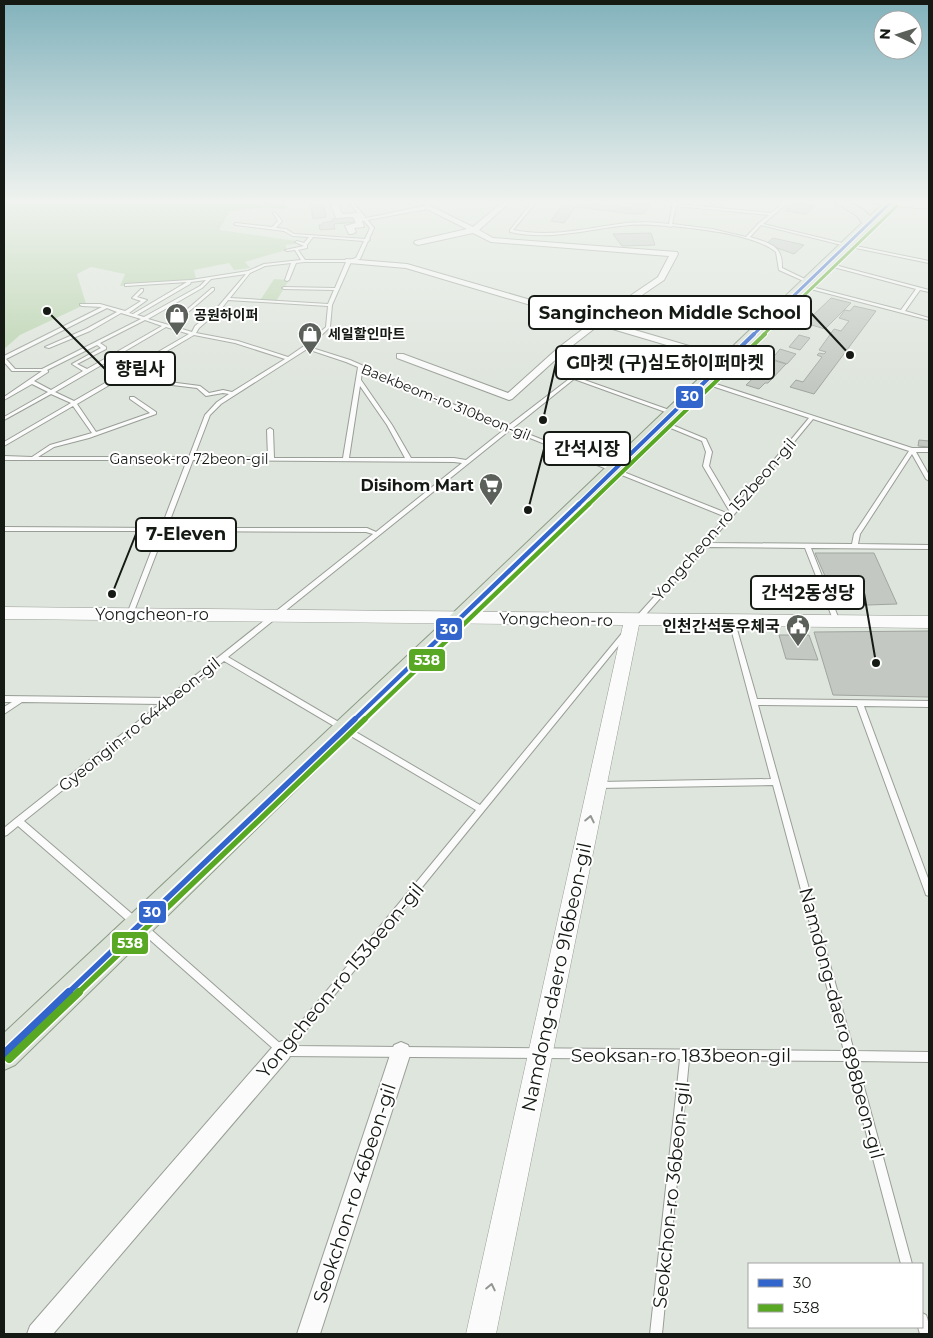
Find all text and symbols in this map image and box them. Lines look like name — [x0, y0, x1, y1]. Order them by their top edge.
north arrow — [873, 10, 923, 60]
text: N — [876, 28, 894, 40]
callout: Sangincheon Middle School — [529, 296, 811, 329]
shop icon: 공원하이퍼 — [164, 302, 190, 336]
text: Sangincheon Middle School — [539, 302, 801, 324]
place label: 공원하이퍼 — [194, 306, 258, 324]
shop icon: 세일할인마트 — [297, 321, 323, 355]
place label: 세일할인마트 — [328, 325, 405, 343]
callout: G마켓 (구)심도하이퍼마켓 — [556, 346, 774, 379]
callout: 향림사 — [105, 352, 175, 385]
text: G마켓 (구)심도하이퍼마켓 — [566, 352, 764, 374]
text: 향림사 — [115, 358, 165, 380]
street label: Baekbeom-ro 310beon-gil — [358, 360, 534, 444]
line badge: 30 — [675, 385, 704, 409]
text: 30 — [680, 387, 699, 405]
callout: 간석시장 — [544, 432, 630, 465]
street label: Yongcheon-ro 152beon-gil — [649, 434, 800, 604]
text: 간석시장 — [554, 438, 621, 460]
street label: Ganseok-ro 72beon-gil — [110, 450, 268, 468]
supermarket icon: Disihom Mart — [478, 472, 504, 506]
place label: Disihom Mart — [360, 476, 474, 495]
callout: 7-Eleven — [136, 518, 236, 551]
text: 7-Eleven — [146, 523, 226, 545]
callout: 간석2동성당 — [751, 576, 864, 609]
text: 간석2동성당 — [761, 582, 855, 604]
street label: Yongcheon-ro — [95, 605, 209, 624]
street label: Yongcheon-ro — [499, 609, 613, 630]
public building icon: 인천간석동우체국 — [785, 613, 811, 647]
line badge: 30 — [435, 617, 463, 641]
place label: 인천간석동우체국 — [662, 617, 780, 636]
text: 30 — [439, 620, 458, 638]
line badge: 538 — [408, 648, 446, 672]
text: 538 — [414, 651, 440, 669]
street label: Gyeongin-ro 644beon-gil — [55, 653, 224, 795]
one-way arrow — [584, 815, 595, 824]
street label: Namdong-daero 916beon-gil — [517, 840, 596, 1114]
street label: Yongcheon-ro 153beon-gil — [252, 878, 429, 1083]
street label: Namdong-daero 898beon-gil — [794, 885, 889, 1162]
line badge: 30 — [138, 900, 167, 924]
text: 30 — [142, 903, 161, 921]
line badge: 538 — [111, 931, 149, 955]
text: 538 — [117, 934, 143, 952]
street label: Seoksan-ro 183beon-gil — [571, 1044, 791, 1067]
street label: Seokchon-ro 46beon-gil — [308, 1080, 401, 1306]
street label: Seokchon-ro 36beon-gil — [648, 1081, 695, 1310]
legend — [748, 1263, 923, 1328]
text: 30 — [793, 1273, 811, 1292]
one-way arrow — [485, 1282, 496, 1291]
text: 538 — [793, 1298, 819, 1317]

